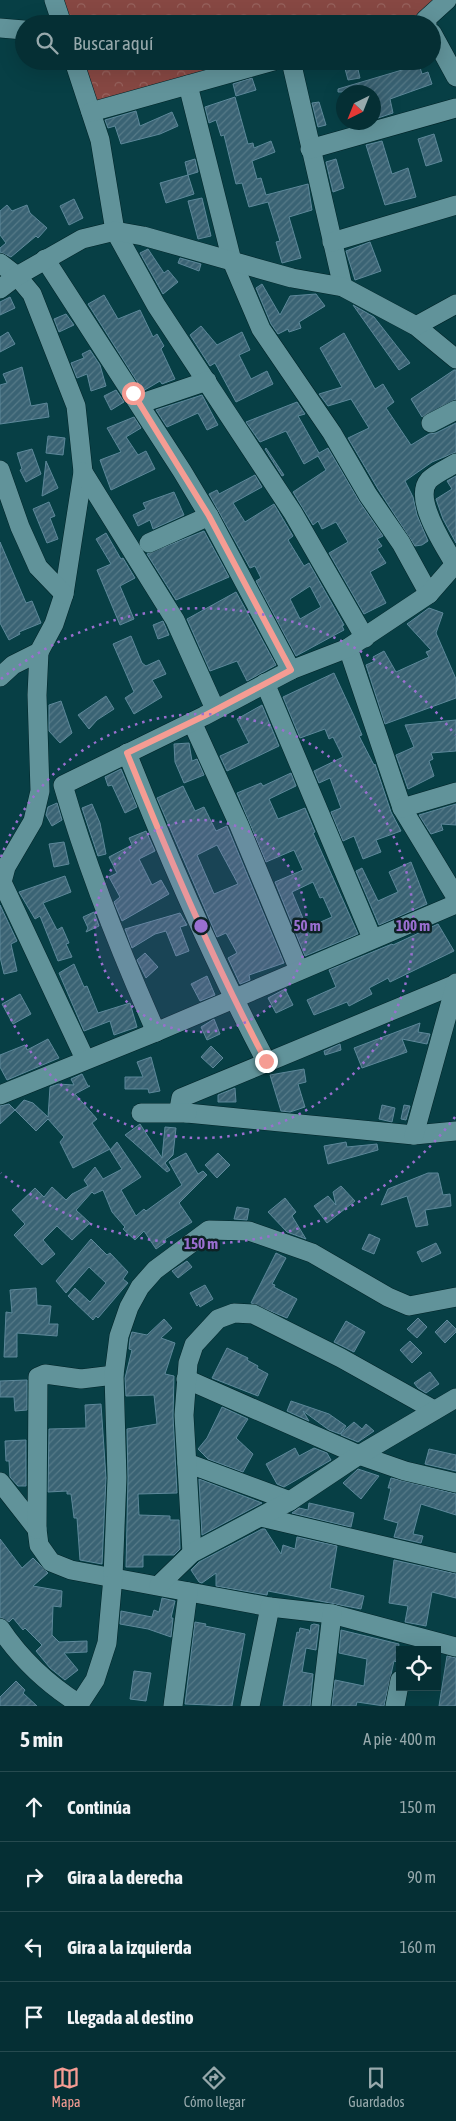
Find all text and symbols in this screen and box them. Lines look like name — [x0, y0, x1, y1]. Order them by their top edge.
search box — [15, 15, 441, 70]
icon: search — [33, 29, 61, 57]
text: Buscar aquí — [73, 32, 153, 54]
north arrow — [336, 85, 381, 130]
route start — [122, 382, 145, 405]
centre of rings — [192, 917, 210, 935]
text: 50 m — [294, 917, 321, 934]
text: 100 m — [396, 917, 430, 934]
route end — [255, 1050, 278, 1073]
text: 150 m — [184, 1235, 218, 1252]
map controls — [396, 1646, 441, 1691]
button: locate — [396, 1646, 441, 1691]
text: 5 min — [20, 1727, 63, 1751]
text: A pie · 400 m — [363, 1730, 436, 1748]
icon: ahead — [20, 1793, 48, 1821]
text: Continúa — [67, 1796, 131, 1818]
text: 150 m — [400, 1798, 436, 1816]
icon: right — [20, 1863, 48, 1891]
text: Gira a la derecha — [67, 1866, 183, 1888]
text: 90 m — [407, 1868, 436, 1886]
icon: left — [20, 1933, 48, 1961]
text: Gira a la izquierda — [67, 1936, 192, 1958]
text: 160 m — [400, 1938, 436, 1956]
icon: arrive — [20, 2003, 48, 2031]
text: Llegada al destino — [67, 2006, 194, 2028]
tab: Mapa — [52, 2064, 81, 2110]
tab: Cómo llegar — [184, 2064, 245, 2110]
tab: Guardados — [348, 2064, 404, 2110]

